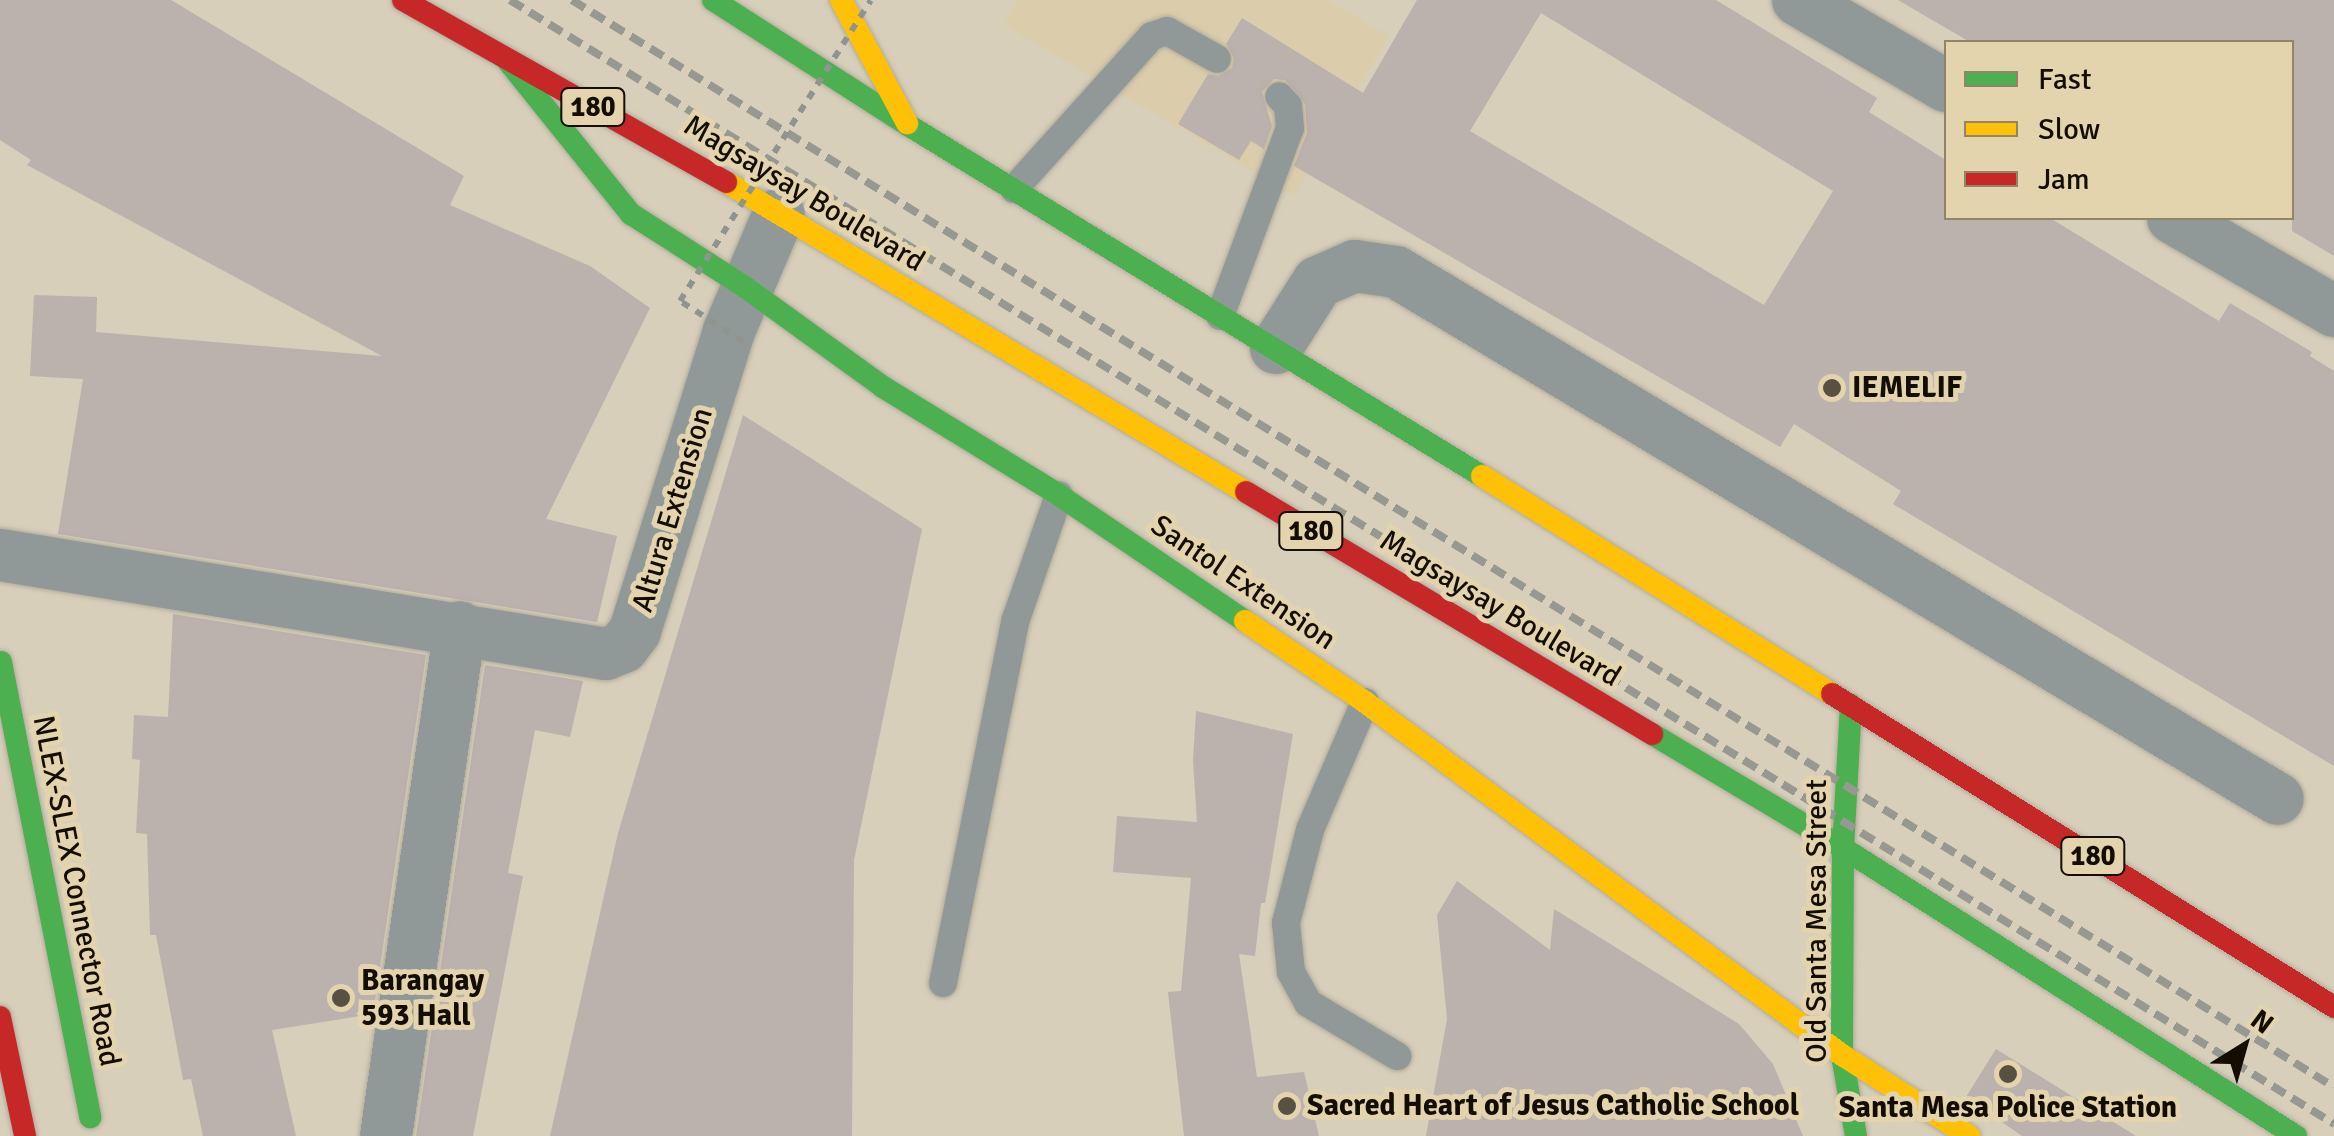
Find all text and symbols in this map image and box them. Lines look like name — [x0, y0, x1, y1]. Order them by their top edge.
legend — [1944, 40, 2294, 220]
text: Fast — [2038, 61, 2091, 98]
road number: 180 — [558, 84, 628, 130]
street label: Magsaysay Boulevard — [677, 108, 931, 280]
text: Slow — [2038, 111, 2100, 148]
text: Jam — [2038, 161, 2090, 198]
place label: IEMELIF — [1852, 370, 1962, 406]
marker: IEMELIF — [1821, 377, 1843, 399]
street label: Altura Extension — [625, 404, 721, 616]
street label: Santol Extension — [1144, 508, 1342, 658]
road number: 180 — [1276, 508, 1346, 554]
street label: Magsaysay Boulevard — [1373, 523, 1627, 695]
street label: NLEX-SLEX Connector Road — [24, 713, 128, 1069]
street label: Old Santa Mesa Street — [1799, 779, 1835, 1063]
road number: 180 — [2058, 833, 2128, 879]
place label: Barangay 593 Hall — [361, 963, 484, 1034]
marker: Barangay 593 Hall — [330, 987, 352, 1009]
north arrow — [2194, 996, 2294, 1096]
text: N — [2244, 1003, 2280, 1041]
marker: Santa Mesa Police Station — [1997, 1063, 2019, 1085]
place label: Sacred Heart of Jesus Catholic School — [1307, 1088, 1799, 1124]
place label: Santa Mesa Police Station — [1839, 1090, 2177, 1126]
marker: Sacred Heart of Jesus Catholic School — [1276, 1095, 1298, 1117]

